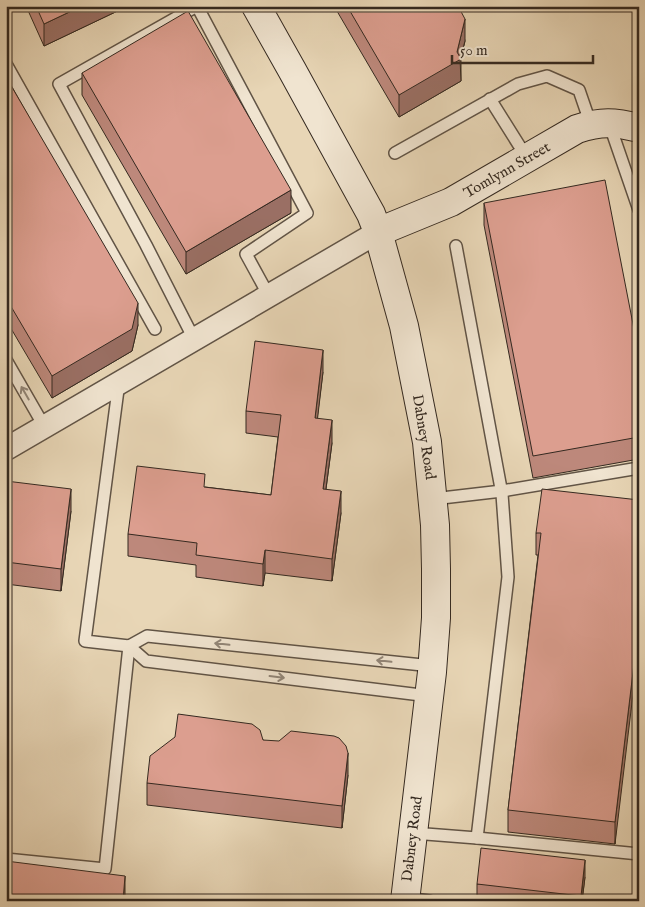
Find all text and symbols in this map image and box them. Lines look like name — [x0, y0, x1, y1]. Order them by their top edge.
scale bar — [452, 32, 594, 64]
text: 50 m — [460, 41, 488, 60]
street label: Tomlynn Street — [460, 137, 554, 203]
one-way arrow — [20, 387, 30, 401]
street label: Dabney Road — [408, 393, 440, 482]
one-way arrow — [214, 639, 230, 649]
one-way arrow — [376, 656, 392, 666]
one-way arrow — [269, 672, 285, 682]
street label: Dabney Road — [397, 794, 427, 883]

